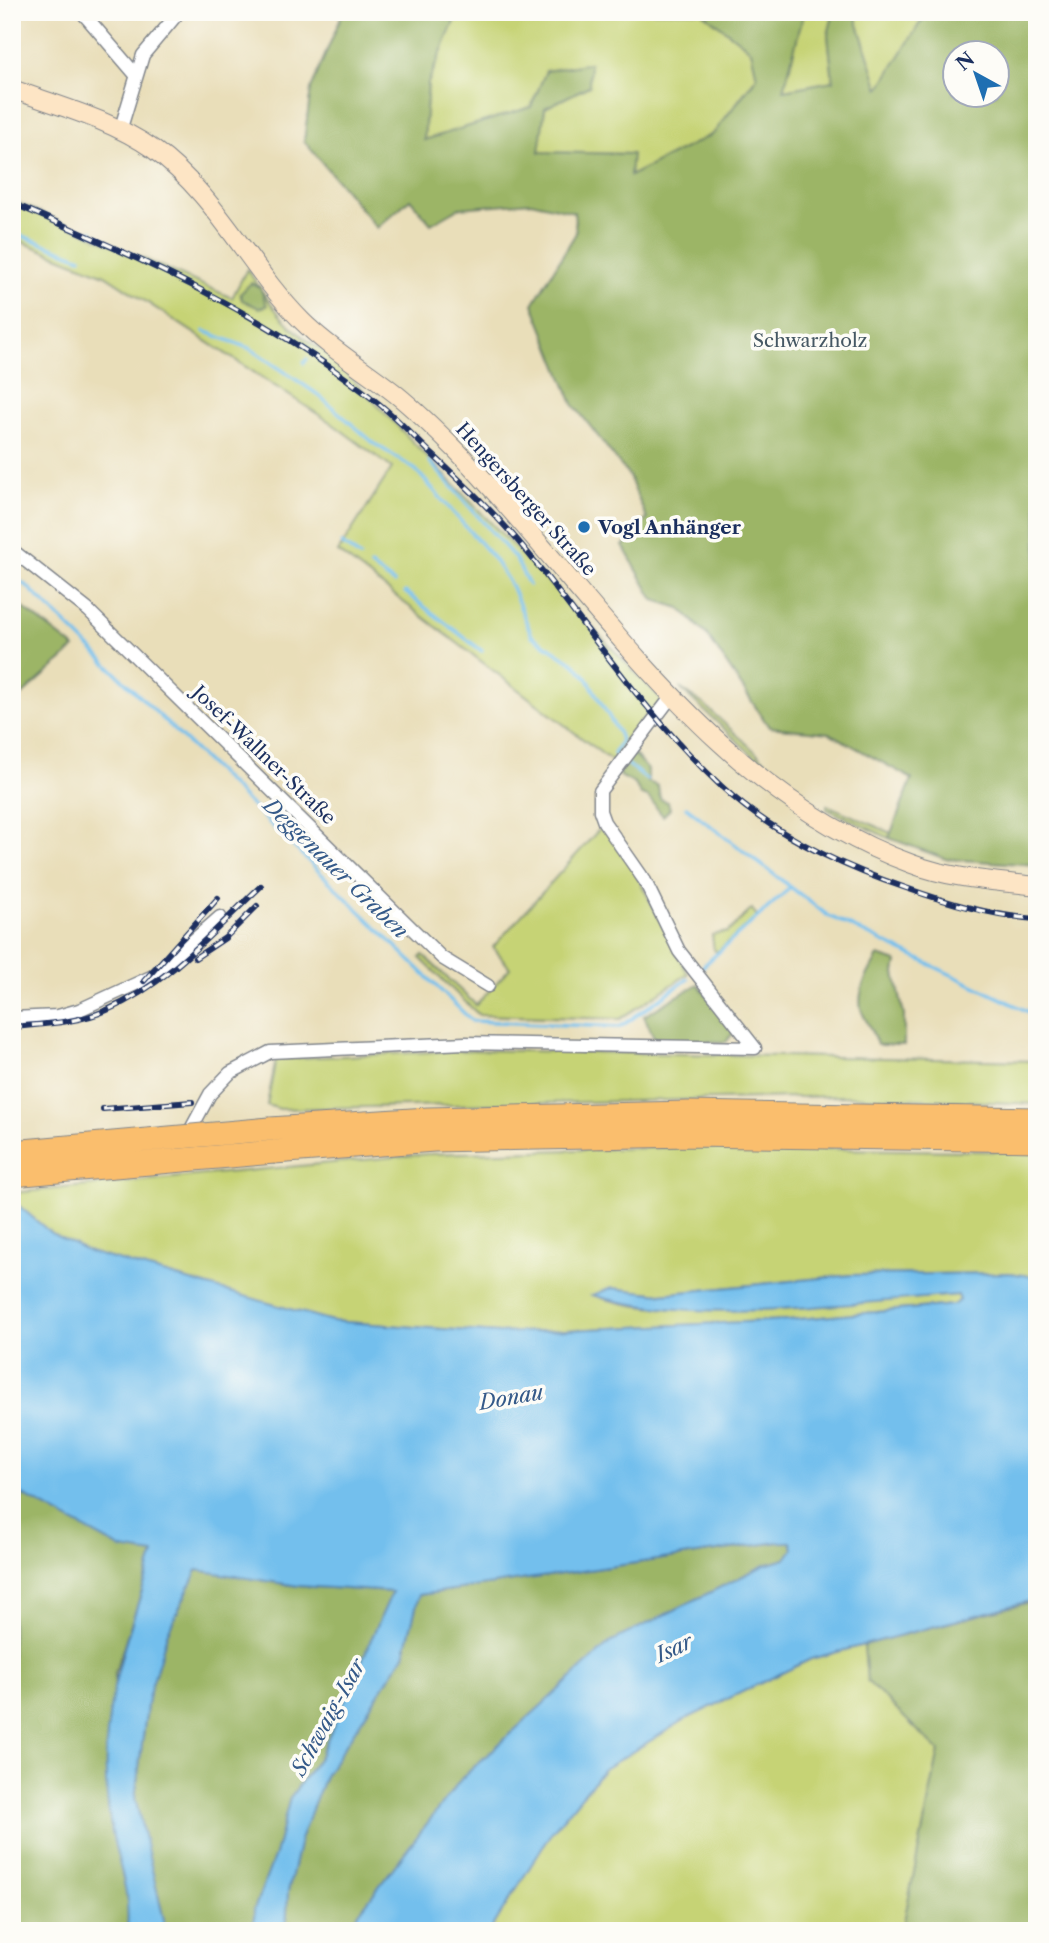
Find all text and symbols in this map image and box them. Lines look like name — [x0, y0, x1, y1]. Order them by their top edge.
north arrow — [940, 38, 1010, 108]
text: N — [952, 47, 979, 75]
park label: Schwarzholz — [753, 329, 867, 352]
street label: Hengersberger Straße — [451, 418, 601, 580]
place label: Vogl Anhänger — [597, 516, 742, 539]
marker: Vogl Anhänger — [576, 519, 592, 535]
street label: Josef-Wallner-Straße — [185, 679, 340, 829]
water label: Deggenauer Graben — [257, 791, 413, 943]
water label: Donau — [475, 1379, 546, 1415]
water label: Isar — [650, 1628, 698, 1668]
water label: Schwaig-Isar — [285, 1653, 371, 1781]

